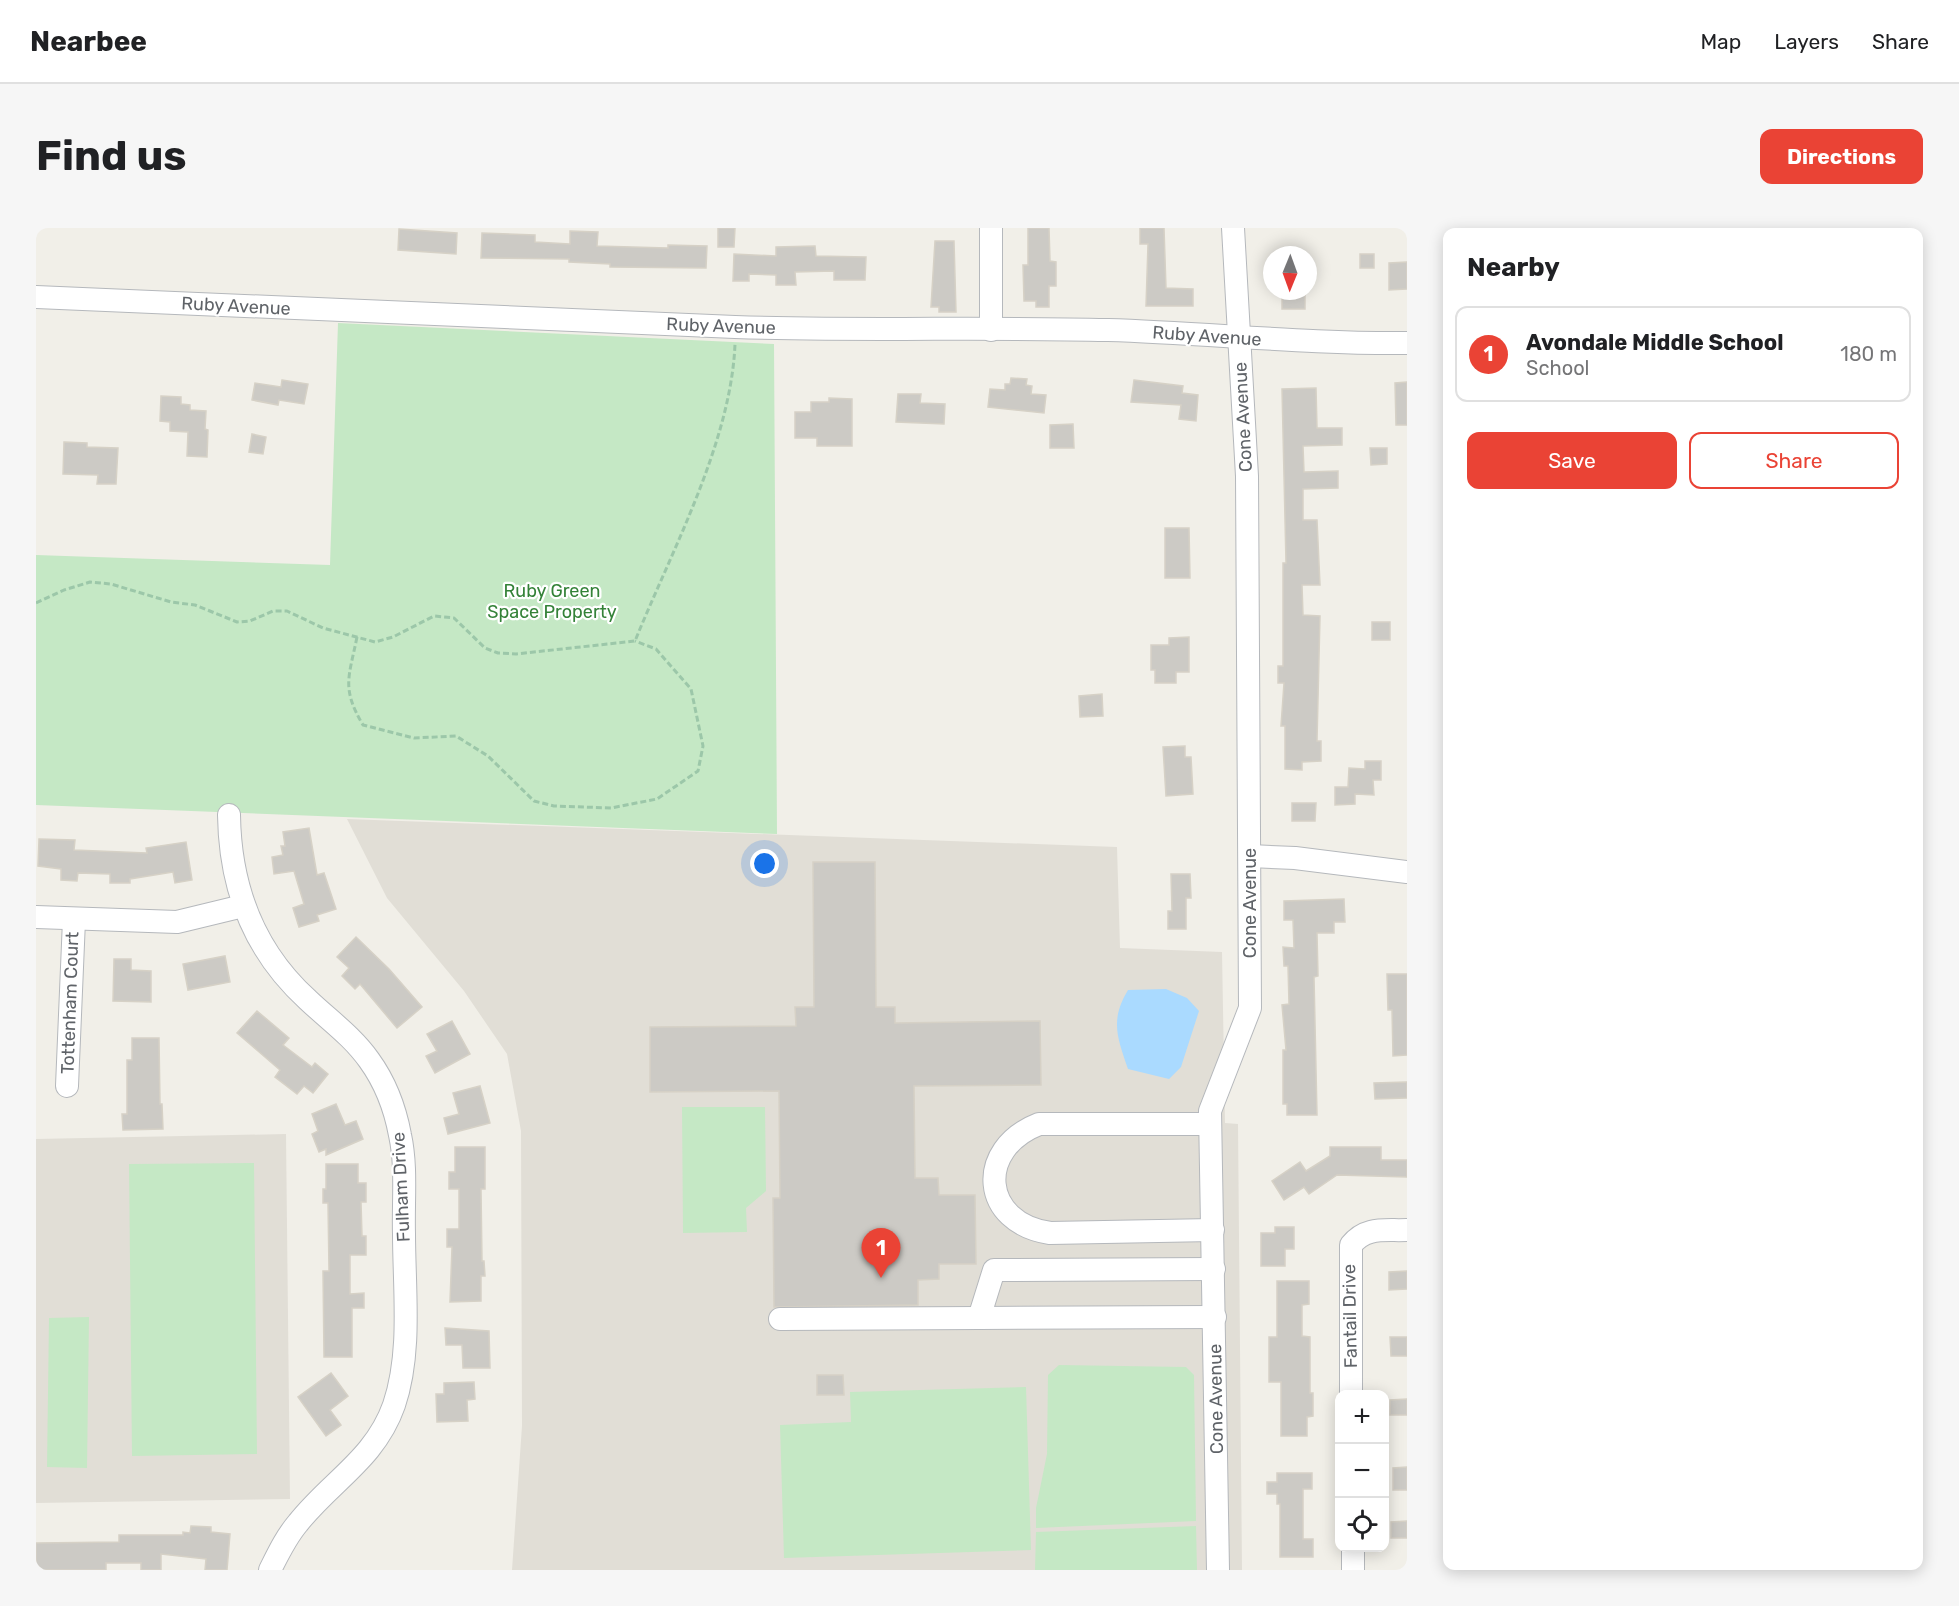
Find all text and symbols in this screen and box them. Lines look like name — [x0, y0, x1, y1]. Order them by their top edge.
text: Nearbee — [30, 25, 147, 58]
text: Map — [1700, 29, 1741, 54]
text: Layers — [1774, 29, 1839, 54]
text: Share — [1872, 29, 1929, 54]
button: Directions — [1760, 129, 1923, 184]
text: Find us — [36, 131, 187, 181]
north arrow — [1263, 246, 1317, 300]
text: Nearby — [1467, 252, 1560, 283]
street label: Ruby Avenue — [181, 292, 291, 320]
street label: Ruby Avenue — [666, 313, 776, 339]
street label: Ruby Avenue — [1152, 321, 1262, 351]
text: Avondale Middle School — [1526, 329, 1783, 356]
text: 1 — [1484, 342, 1493, 366]
text: 180 m — [1840, 342, 1897, 366]
text: School — [1526, 356, 1589, 380]
street label: Cone Avenue — [1229, 361, 1257, 473]
button: Save — [1467, 432, 1677, 489]
button: Share — [1689, 432, 1899, 489]
park label: Ruby Green Space Property — [487, 580, 617, 623]
street label: Cone Avenue — [1239, 848, 1261, 958]
your location — [750, 849, 779, 878]
street label: Tottenham Court — [57, 931, 83, 1075]
street label: Fulham Drive — [387, 1131, 415, 1243]
pin: 1 — [862, 1228, 900, 1278]
street label: Fantail Drive — [1338, 1264, 1362, 1368]
street label: Cone Avenue — [1204, 1344, 1228, 1454]
map controls — [1335, 1390, 1389, 1552]
button: + — [1335, 1390, 1389, 1444]
button: − — [1335, 1444, 1389, 1498]
button: locate — [1335, 1498, 1389, 1552]

